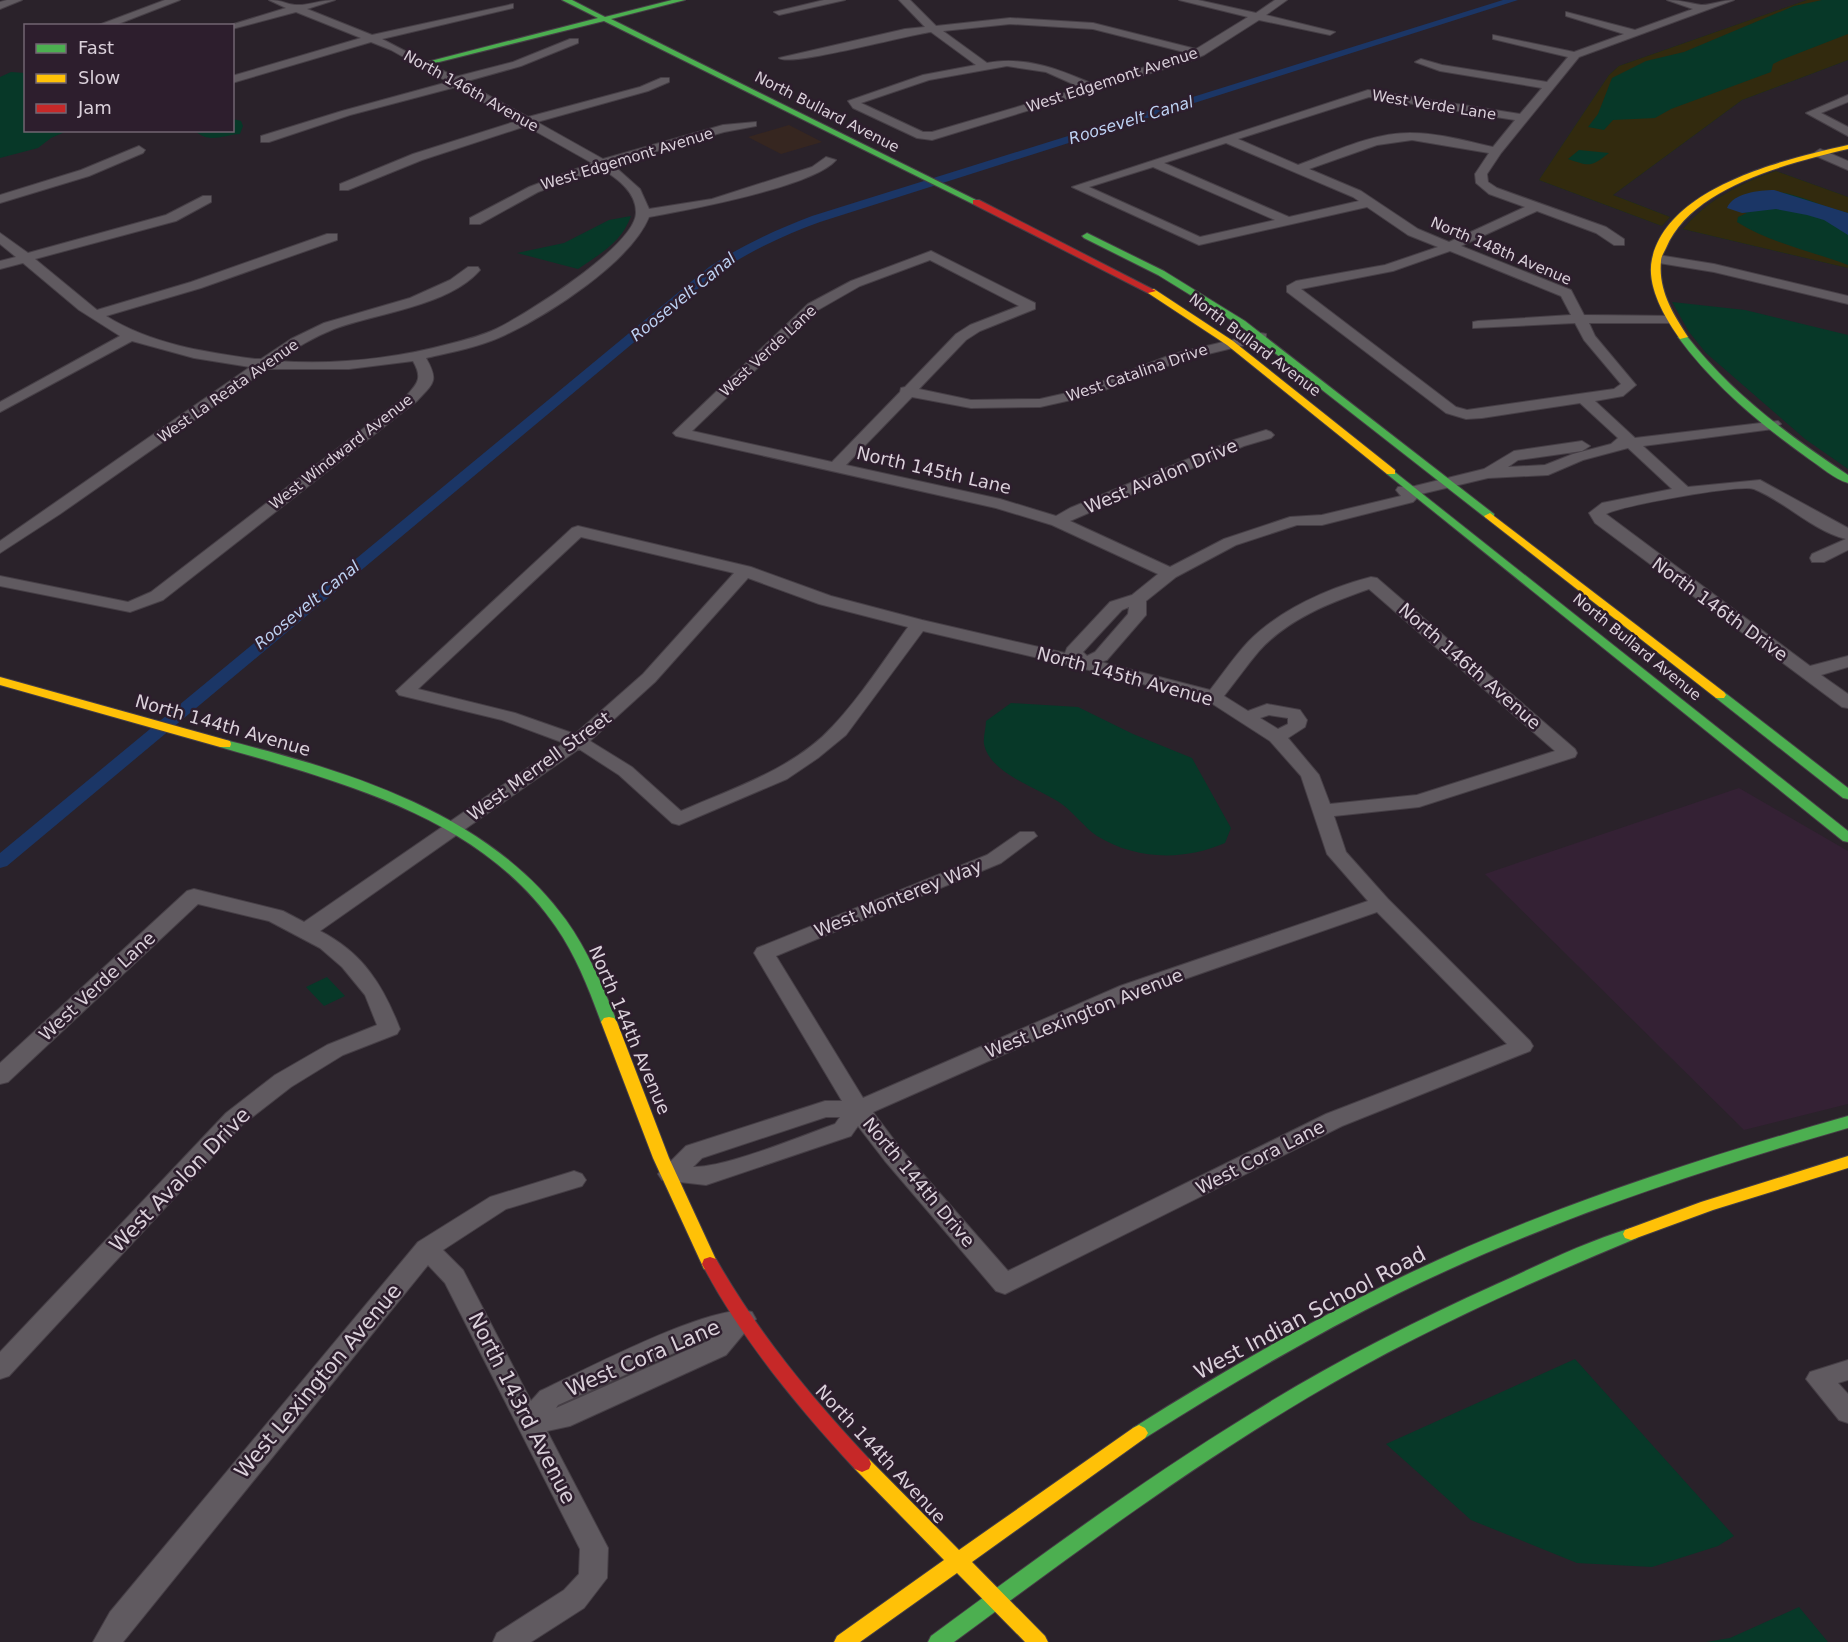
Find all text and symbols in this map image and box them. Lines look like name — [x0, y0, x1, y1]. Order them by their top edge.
legend — [24, 24, 234, 132]
text: Fast — [78, 37, 114, 58]
street label: West Edgemont Avenue — [1024, 44, 1200, 116]
street label: North 146th Avenue — [400, 46, 542, 136]
text: Slow — [78, 67, 120, 88]
street label: North Bullard Avenue — [752, 68, 902, 156]
street label: West Verde Lane — [1371, 86, 1497, 124]
water label: Roosevelt Canal — [1066, 92, 1196, 148]
text: Jam — [77, 97, 112, 118]
street label: West Edgemont Avenue — [539, 124, 715, 194]
street label: North 148th Avenue — [1428, 213, 1574, 289]
water label: Roosevelt Canal — [627, 249, 740, 345]
street label: North Bullard Avenue — [1186, 290, 1324, 400]
street label: West Verde Lane — [716, 302, 820, 400]
street label: West La Reata Avenue — [154, 336, 302, 446]
street label: West Catalina Drive — [1064, 340, 1210, 406]
street label: West Windward Avenue — [266, 391, 416, 513]
street label: West Avalon Drive — [1081, 434, 1241, 518]
street label: North 145th Lane — [855, 442, 1013, 498]
street label: North 146th Drive — [1648, 553, 1792, 665]
water label: Roosevelt Canal — [251, 557, 364, 653]
street label: North Bullard Avenue — [1569, 590, 1705, 704]
street label: North 146th Avenue — [1395, 599, 1545, 733]
street label: North 145th Avenue — [1035, 642, 1215, 710]
street label: North 144th Avenue — [133, 690, 313, 760]
street label: West Merrell Street — [463, 707, 615, 825]
street label: West Monterey Way — [811, 855, 985, 941]
street label: West Verde Lane — [35, 927, 159, 1045]
street label: North 144th Avenue — [585, 942, 675, 1118]
street label: West Lexington Avenue — [982, 964, 1186, 1062]
street label: West Avalon Drive — [105, 1103, 255, 1257]
street label: North 144th Drive — [859, 1113, 979, 1251]
street label: West Cora Lane — [1192, 1116, 1328, 1198]
street label: West Indian School Road — [1190, 1242, 1430, 1384]
street label: West Lexington Avenue — [230, 1279, 406, 1483]
street label: North 143rd Avenue — [463, 1308, 581, 1508]
street label: West Cora Lane — [562, 1315, 724, 1401]
street label: North 144th Avenue — [811, 1380, 951, 1528]

